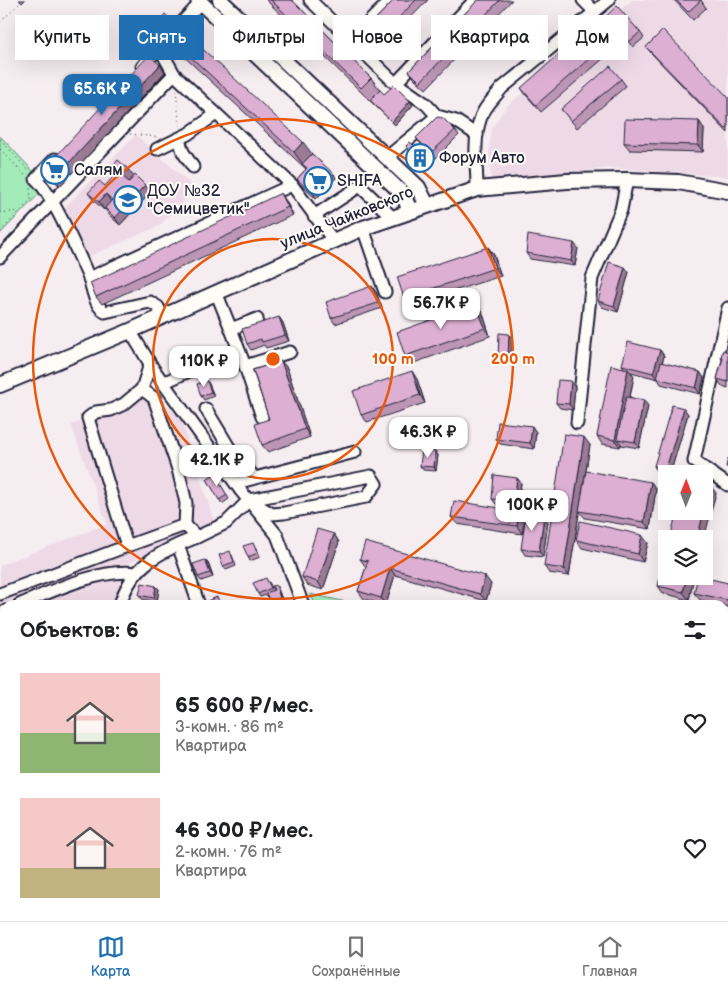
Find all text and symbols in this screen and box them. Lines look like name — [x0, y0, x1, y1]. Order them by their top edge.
chip: Купить — [15, 15, 109, 60]
chip: Снять — [119, 15, 204, 60]
chip: Фильтры — [214, 15, 323, 60]
chip: Новое — [333, 15, 421, 60]
chip: Квартира — [431, 15, 548, 60]
chip: Дом — [558, 15, 628, 60]
pin: 65.6K ₽ — [56, 74, 148, 116]
text: 65.6K ₽ — [74, 80, 130, 99]
building icon: Форум Авто — [405, 143, 435, 173]
place label: Форум Авто — [439, 149, 525, 168]
supermarket icon: Салям — [40, 155, 70, 185]
place label: Салям — [74, 161, 123, 180]
supermarket icon: SHIFA — [303, 166, 333, 196]
place label: SHIFA — [337, 172, 382, 191]
place label: ДОУ №32 "Семицветик" — [147, 182, 250, 219]
street label: улица Чайковского — [278, 183, 416, 253]
school or university icon: ДОУ №32 "Семицветик" — [113, 185, 143, 215]
pin: 56.7K ₽ — [395, 288, 487, 330]
text: 56.7K ₽ — [413, 294, 469, 313]
pin: 110K ₽ — [163, 346, 245, 388]
centre of rings — [264, 350, 282, 368]
text: 100 m — [372, 350, 414, 369]
text: 200 m — [491, 350, 535, 369]
text: 110K ₽ — [180, 352, 228, 371]
pin: 46.3K ₽ — [382, 416, 474, 459]
text: 46.3K ₽ — [400, 423, 456, 442]
pin: 42.1K ₽ — [171, 444, 263, 487]
text: 42.1K ₽ — [190, 451, 244, 470]
north arrow — [658, 465, 712, 520]
map controls — [658, 465, 713, 585]
pin: 100K ₽ — [491, 490, 573, 532]
text: 100K ₽ — [506, 496, 558, 515]
button: layers — [658, 530, 713, 585]
icon: filters — [681, 616, 709, 644]
text: Объектов: 6 — [20, 618, 139, 643]
icon: home — [60, 693, 120, 753]
text: 65 600 ₽/мес. — [175, 693, 313, 718]
icon: heart — [681, 709, 709, 737]
text: 3-комн. · 86 m² — [175, 718, 284, 737]
text: Квартира — [175, 737, 247, 756]
icon: home — [60, 818, 120, 878]
text: 46 300 ₽/мес. — [175, 818, 313, 843]
icon: heart — [681, 834, 709, 862]
text: 2-комн. · 76 m² — [175, 843, 282, 862]
text: Квартира — [175, 862, 247, 881]
tab: Карта — [91, 933, 130, 980]
tab: Сохранённые — [312, 933, 400, 980]
tab: Главная — [582, 933, 637, 980]

